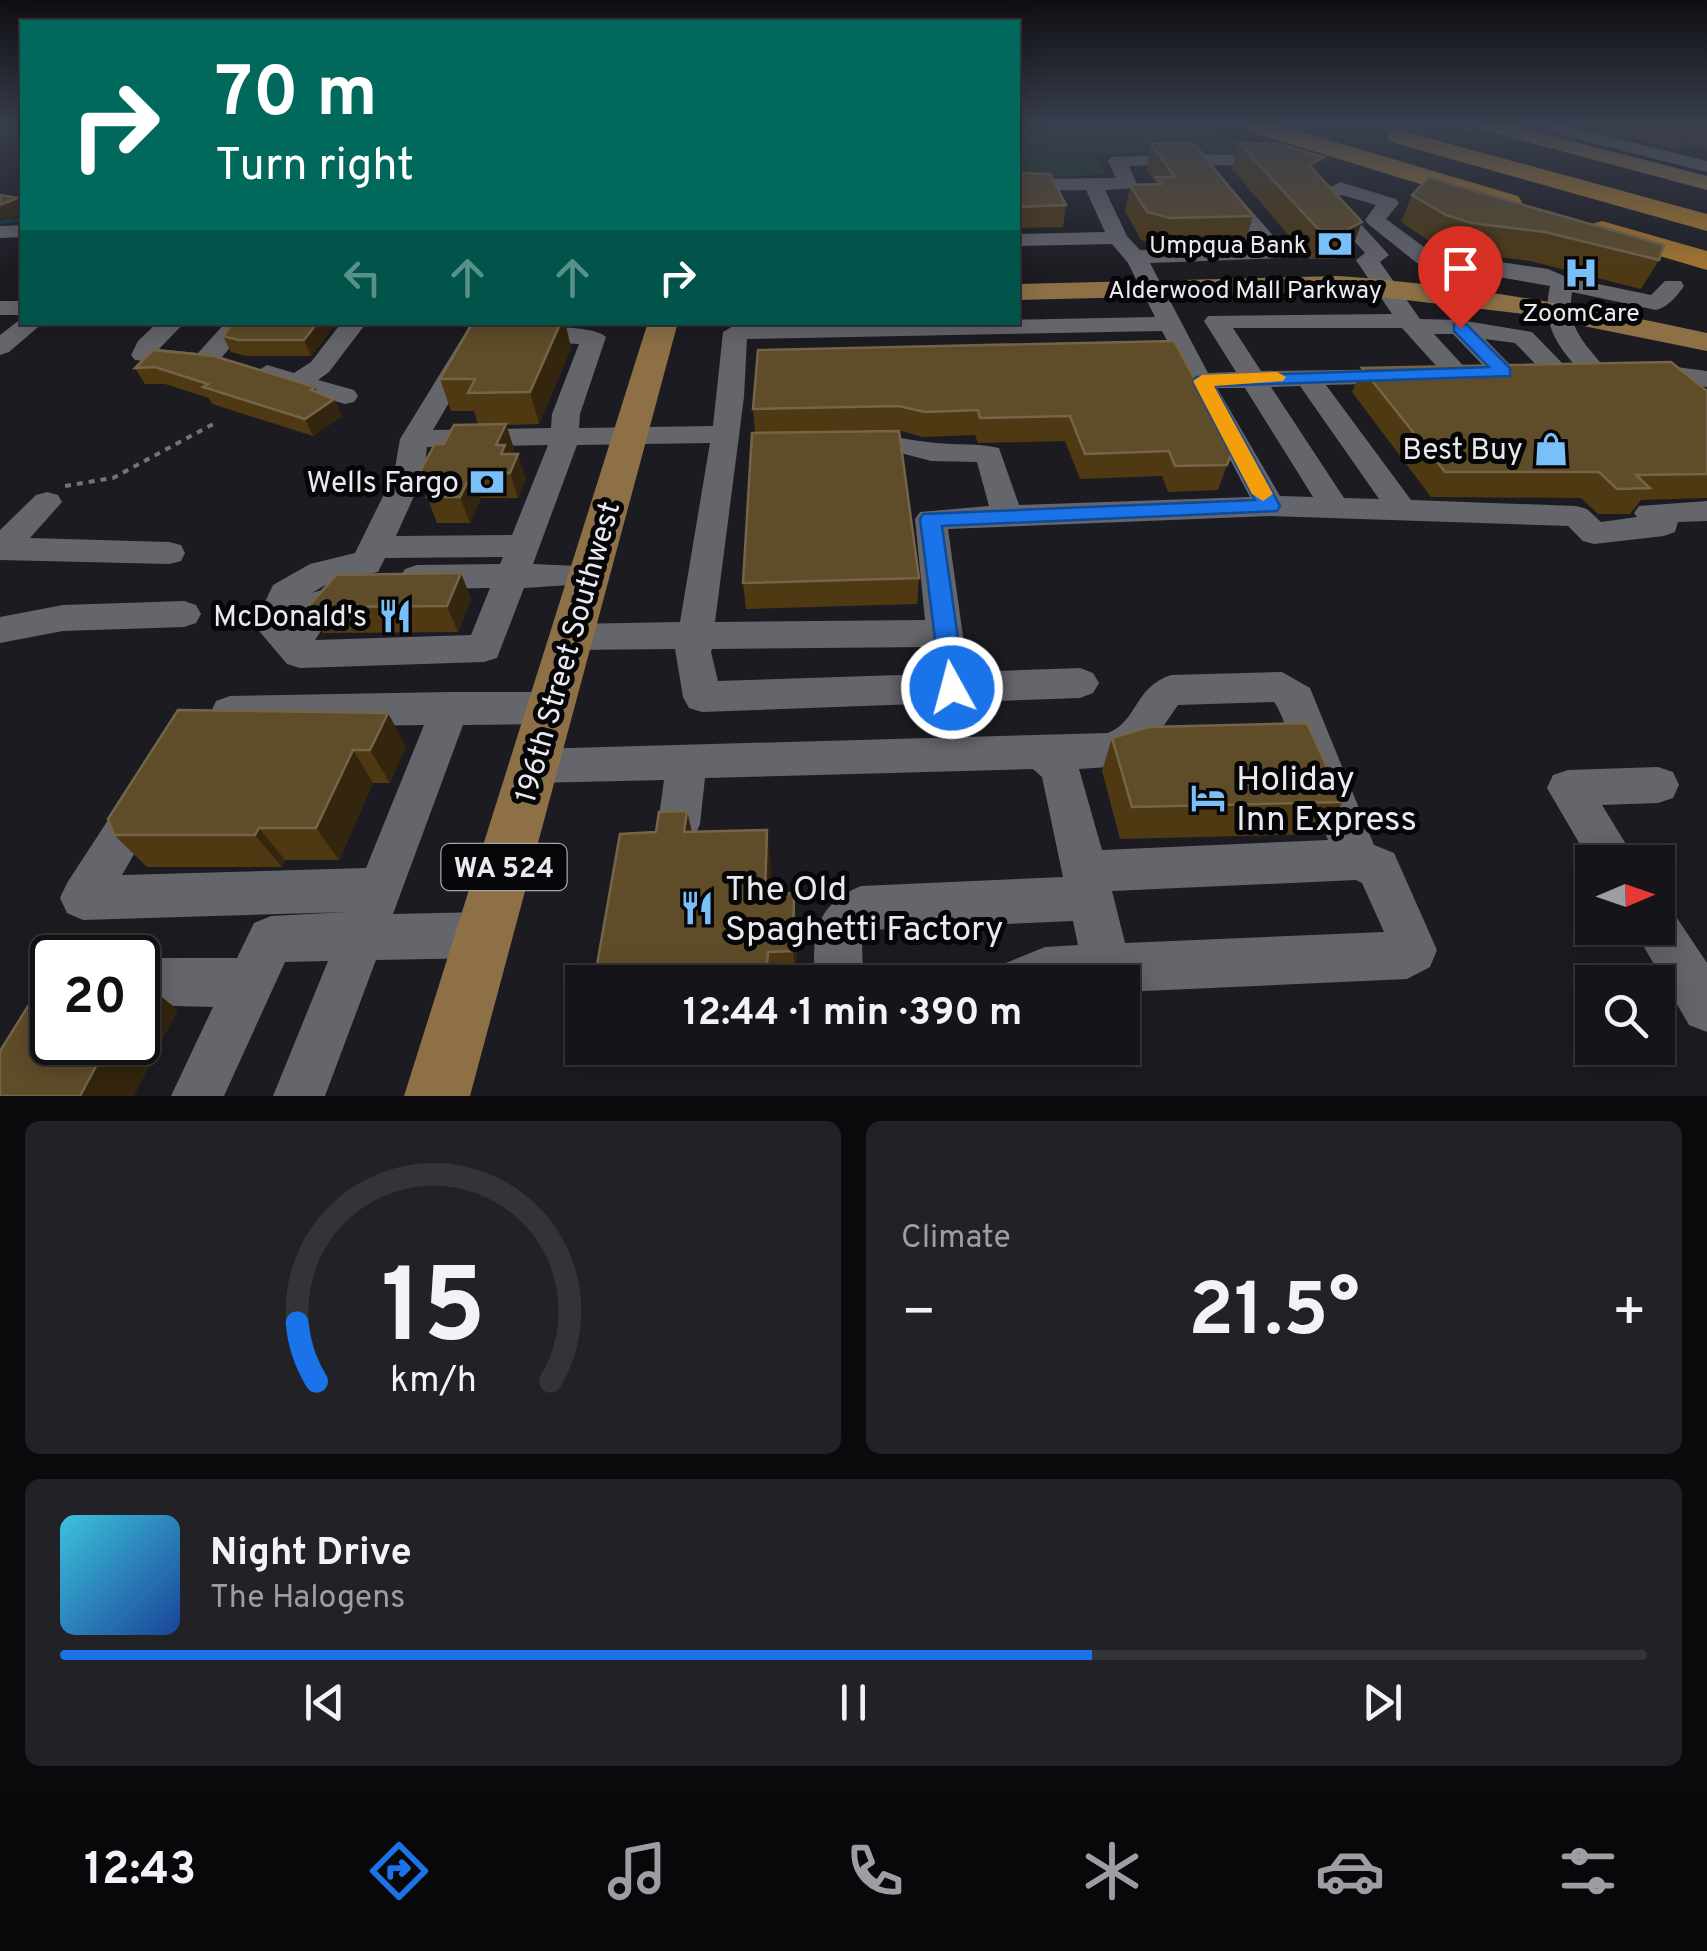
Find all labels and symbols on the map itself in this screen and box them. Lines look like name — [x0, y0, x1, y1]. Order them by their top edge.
bank icon: Umpqua Bank — [1316, 225, 1354, 263]
pin — [1418, 226, 1503, 329]
place label: Umpqua Bank — [1149, 231, 1307, 263]
hospital icon: ZoomCare — [1562, 254, 1600, 292]
street label: Alderwood Mall Parkway — [1108, 276, 1382, 308]
place label: ZoomCare — [1522, 299, 1640, 331]
shop icon: Best Buy — [1532, 430, 1570, 468]
place label: Best Buy — [1402, 433, 1523, 470]
bank icon: Wells Fargo — [468, 463, 506, 501]
place label: Wells Fargo — [306, 466, 459, 503]
street label: 196th Street Southwest — [509, 498, 630, 808]
restaurant icon: McDonald's — [376, 597, 414, 635]
place label: McDonald's — [213, 600, 367, 637]
position arrow — [900, 636, 1004, 740]
place label: Holiday Inn Express — [1236, 759, 1417, 843]
hotel icon: Holiday Inn Express — [1189, 779, 1227, 817]
road number: WA 524 — [442, 844, 566, 890]
north arrow — [1575, 845, 1675, 945]
place label: The Old Spaghetti Factory — [725, 869, 1004, 953]
restaurant icon: The Old Spaghetti Factory — [678, 889, 716, 927]
speed limit sign: 20 — [30, 935, 160, 1065]

